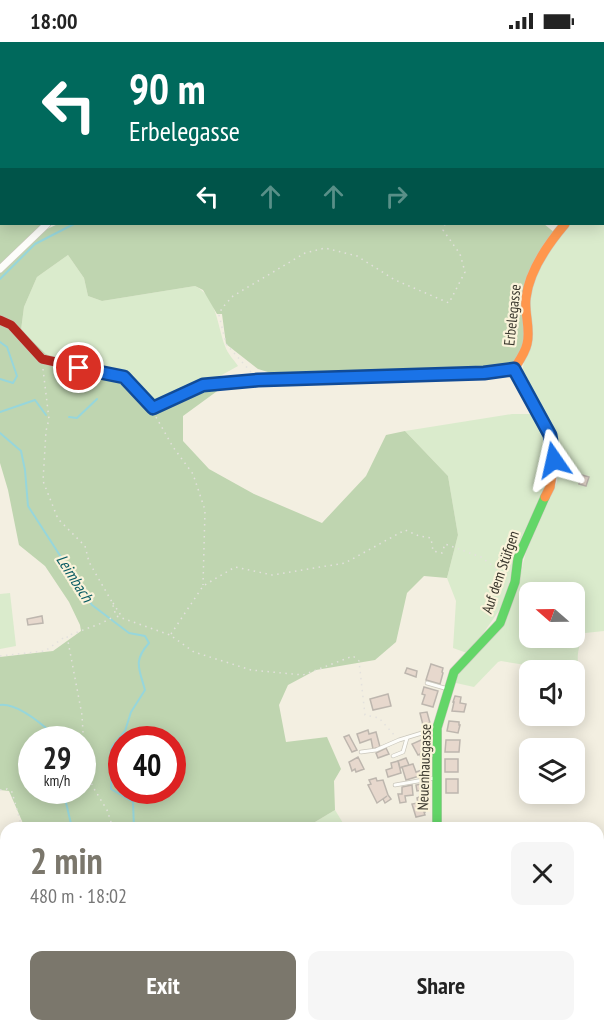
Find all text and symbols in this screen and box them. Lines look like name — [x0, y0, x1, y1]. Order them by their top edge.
text: 18:00 — [30, 7, 78, 35]
text: 90 m — [129, 61, 206, 116]
icon: left — [30, 66, 108, 144]
text: Erbelegasse — [129, 114, 240, 148]
icon: left — [191, 180, 224, 213]
icon: ahead — [254, 180, 287, 213]
icon: ahead — [317, 180, 350, 213]
icon: right — [380, 180, 413, 213]
street label: Erbelegasse — [499, 283, 525, 347]
pin — [53, 342, 104, 393]
icon: arrive — [62, 351, 95, 384]
position arrow — [522, 428, 586, 492]
street label: Auf dem Stüfgen — [477, 528, 523, 616]
water label: Leimbach — [52, 551, 98, 606]
north arrow — [519, 582, 585, 648]
map controls — [519, 582, 585, 804]
button: sound — [519, 660, 585, 726]
street label: Neuenhausgasse — [413, 723, 435, 811]
speed limit sign: 40 — [108, 726, 186, 804]
text: 29 — [43, 738, 71, 777]
button: layers — [519, 738, 585, 804]
text: km/h — [44, 771, 70, 790]
text: 2 min — [30, 837, 103, 884]
button: close — [511, 842, 574, 905]
text: 480 m · 18:02 — [30, 883, 127, 909]
button: Exit — [30, 951, 296, 1020]
button: Share — [308, 951, 574, 1020]

